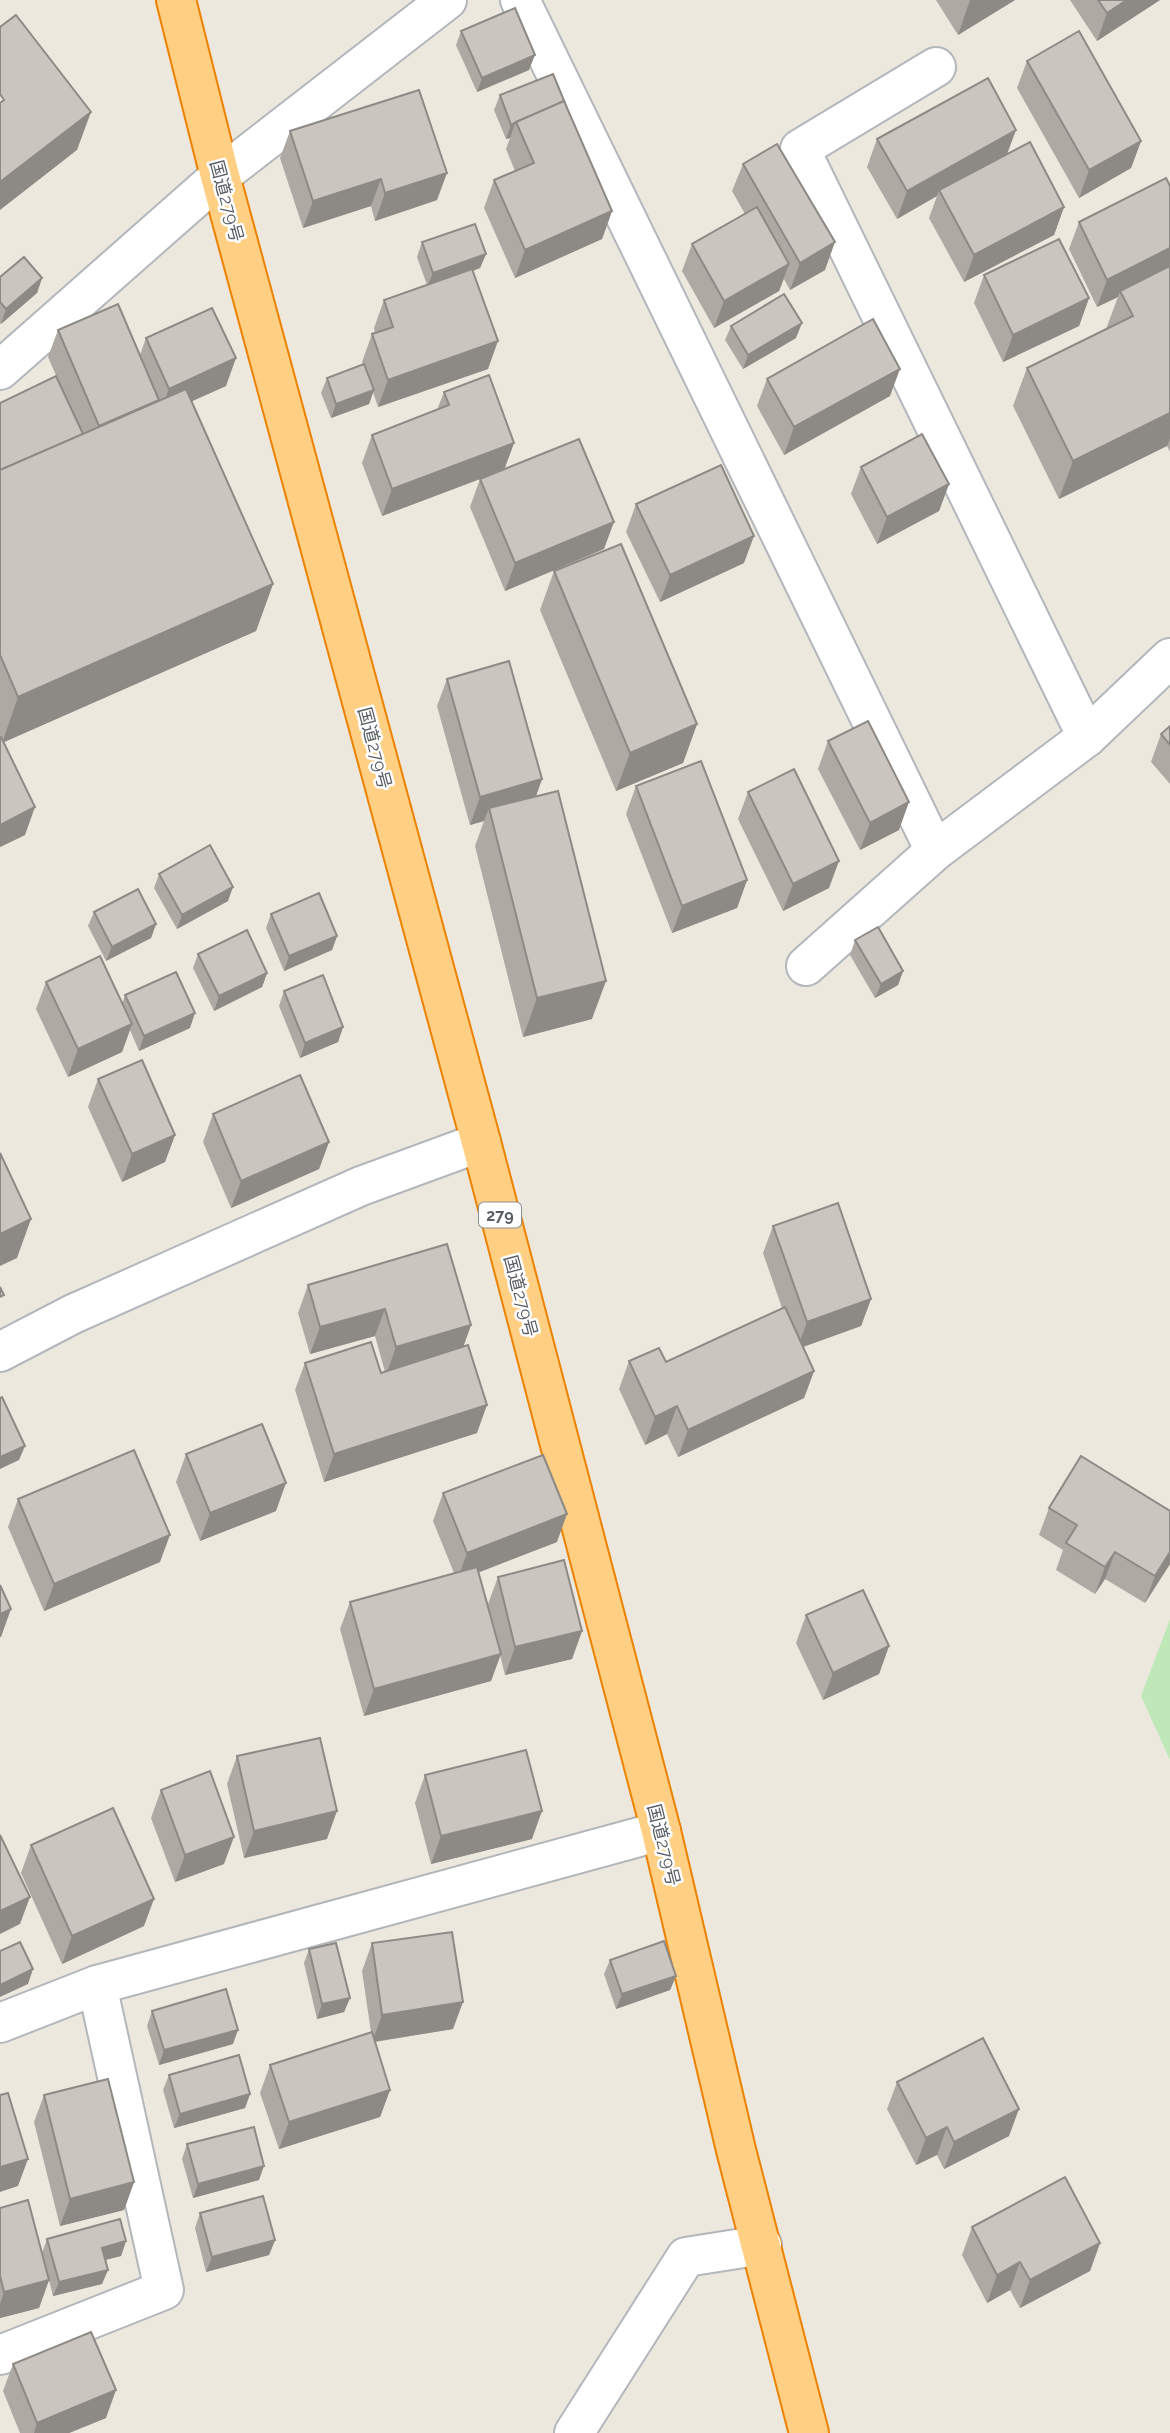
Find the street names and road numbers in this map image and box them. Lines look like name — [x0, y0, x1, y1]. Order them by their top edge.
street label: 国道279号 — [206, 158, 248, 244]
street label: 国道279号 — [354, 705, 396, 791]
road number: 279 — [479, 1203, 521, 1228]
street label: 国道279号 — [500, 1253, 542, 1339]
street label: 国道279号 — [644, 1802, 684, 1888]

